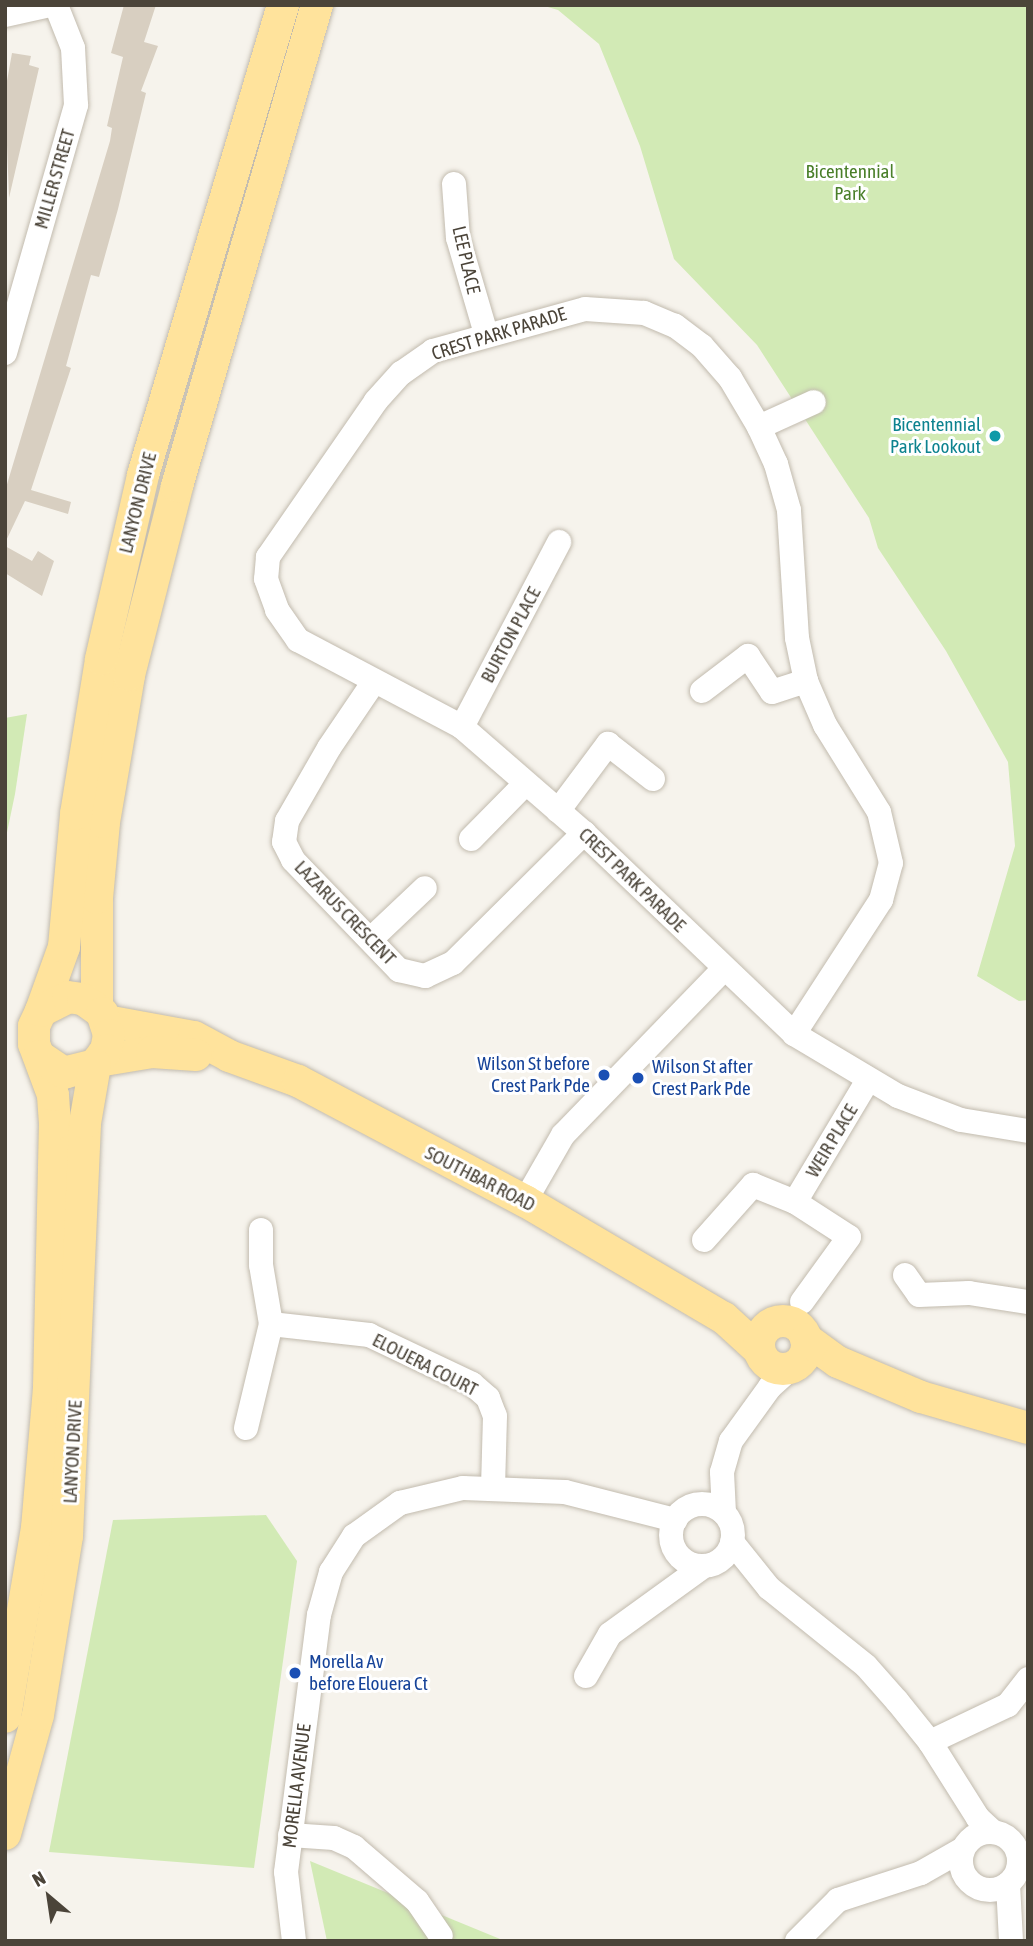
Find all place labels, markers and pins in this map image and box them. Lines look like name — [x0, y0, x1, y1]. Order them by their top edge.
place label: Bicentennial Park Lookout — [890, 414, 981, 458]
marker: Bicentennial Park Lookout — [987, 428, 1003, 444]
place label: Wilson St before Crest Park Pde — [477, 1053, 590, 1097]
place label: Wilson St after Crest Park Pde — [652, 1056, 752, 1100]
marker: Wilson St before Crest Park Pde — [596, 1067, 612, 1083]
marker: Wilson St after Crest Park Pde — [630, 1070, 646, 1086]
place label: Morella Av before Elouera Ct — [309, 1651, 428, 1695]
marker: Morella Av before Elouera Ct — [287, 1665, 303, 1681]

